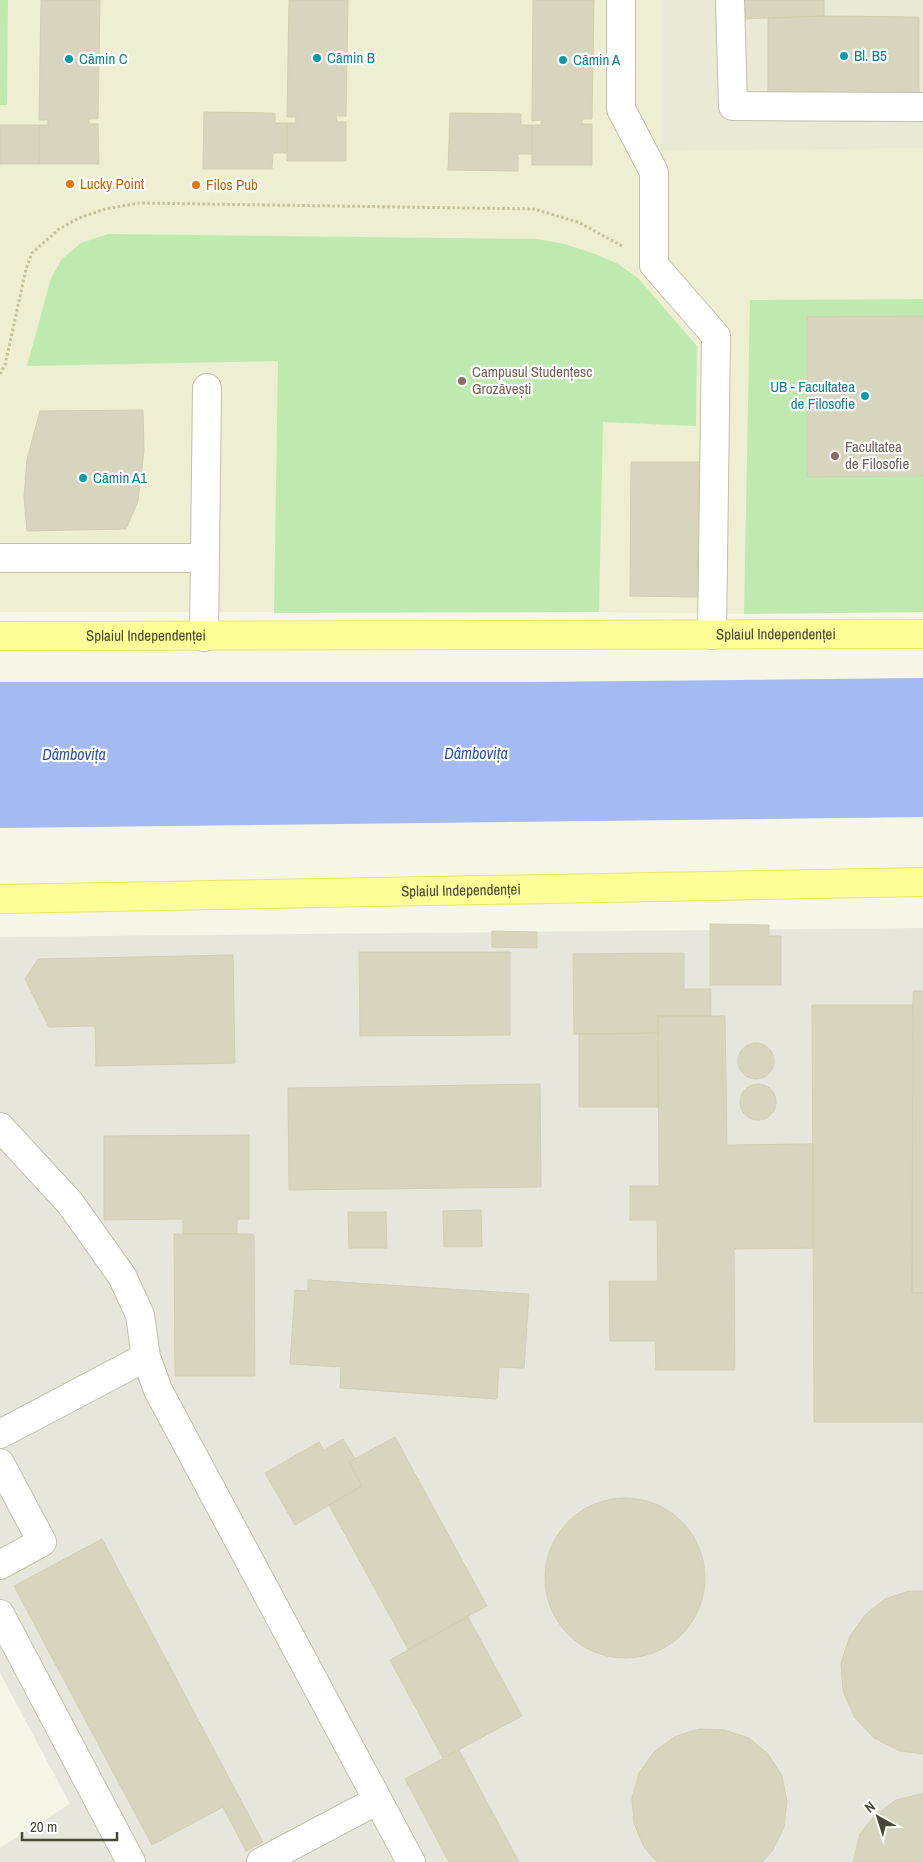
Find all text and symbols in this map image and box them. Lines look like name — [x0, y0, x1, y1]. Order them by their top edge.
place label: Bl. B5 — [854, 45, 887, 66]
place label: Cămin B — [327, 47, 375, 68]
place label: Cămin C — [79, 48, 128, 69]
place label: Cămin A — [573, 49, 621, 70]
marker: Bl. B5 — [838, 50, 850, 62]
marker: Cămin B — [311, 52, 323, 64]
marker: Cămin C — [63, 53, 75, 65]
marker: Cămin A — [557, 54, 569, 66]
place label: Lucky Point — [80, 173, 145, 194]
place label: Filos Pub — [206, 174, 258, 195]
marker: Lucky Point — [64, 178, 76, 190]
marker: Filos Pub — [190, 179, 202, 191]
place label: Campusul Studențesc Grozăvești — [472, 361, 592, 399]
marker: Campusul Studențesc Grozăvești — [456, 375, 468, 387]
place label: UB - Facultatea de Filosofie — [770, 376, 855, 414]
marker: UB - Facultatea de Filosofie — [859, 390, 871, 402]
place label: Facultatea de Filosofie — [845, 436, 909, 474]
marker: Facultatea de Filosofie — [829, 450, 841, 462]
place label: Cămin A1 — [93, 467, 147, 488]
marker: Cămin A1 — [77, 472, 89, 484]
street label: Splaiul Independenței — [716, 623, 836, 644]
street label: Splaiul Independenței — [86, 625, 206, 646]
water label: Dâmbovița — [444, 742, 508, 764]
water label: Dâmbovița — [42, 743, 106, 765]
street label: Splaiul Independenței — [401, 878, 521, 902]
north arrow — [853, 1792, 903, 1842]
text: N — [861, 1797, 879, 1817]
scale bar — [22, 1810, 118, 1842]
text: 20 m — [30, 1816, 57, 1837]

